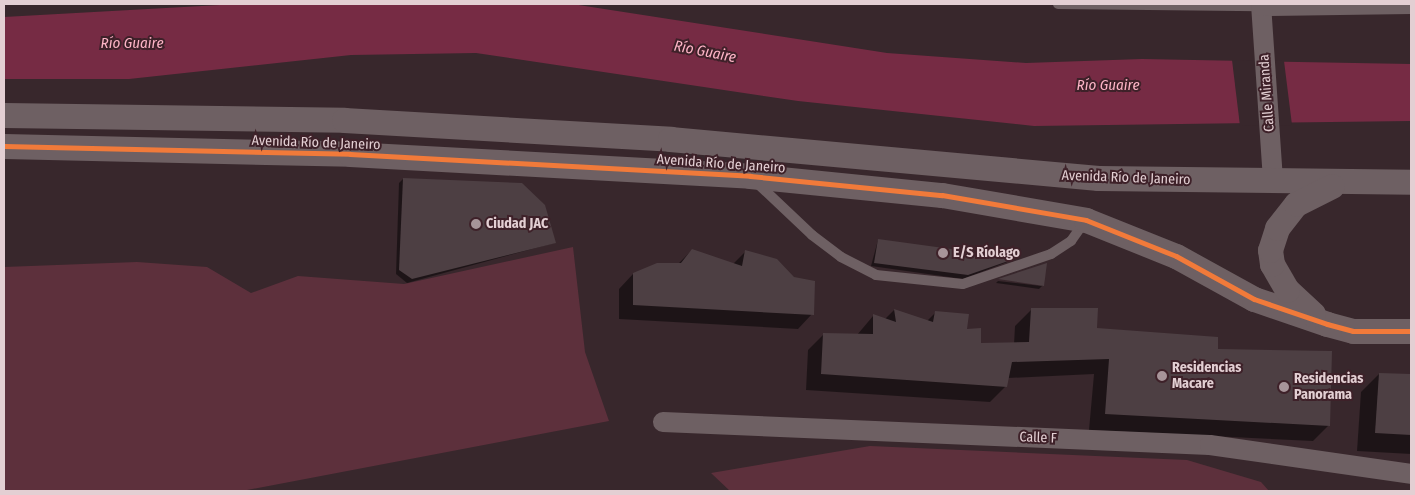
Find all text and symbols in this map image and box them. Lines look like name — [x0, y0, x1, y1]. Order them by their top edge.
water label: Río Guaire — [101, 35, 163, 53]
water label: Río Guaire — [672, 37, 738, 67]
street label: Calle Miranda — [1256, 54, 1278, 132]
water label: Río Guaire — [1077, 77, 1139, 95]
street label: Avenida Río de Janeiro — [251, 132, 381, 154]
street label: Avenida Río de Janeiro — [656, 151, 786, 177]
street label: Avenida Río de Janeiro — [1061, 167, 1191, 189]
place label: Ciudad JAC — [486, 216, 548, 232]
marker: Ciudad JAC — [470, 218, 482, 230]
place label: E/S Ríolago — [953, 245, 1020, 261]
marker: E/S Ríolago — [937, 247, 949, 259]
place label: Residencias Macare — [1172, 360, 1241, 392]
marker: Residencias Macare — [1156, 370, 1168, 382]
place label: Residencias Panorama — [1294, 371, 1363, 404]
marker: Residencias Panorama — [1278, 381, 1290, 393]
street label: Calle F — [1019, 429, 1057, 447]

